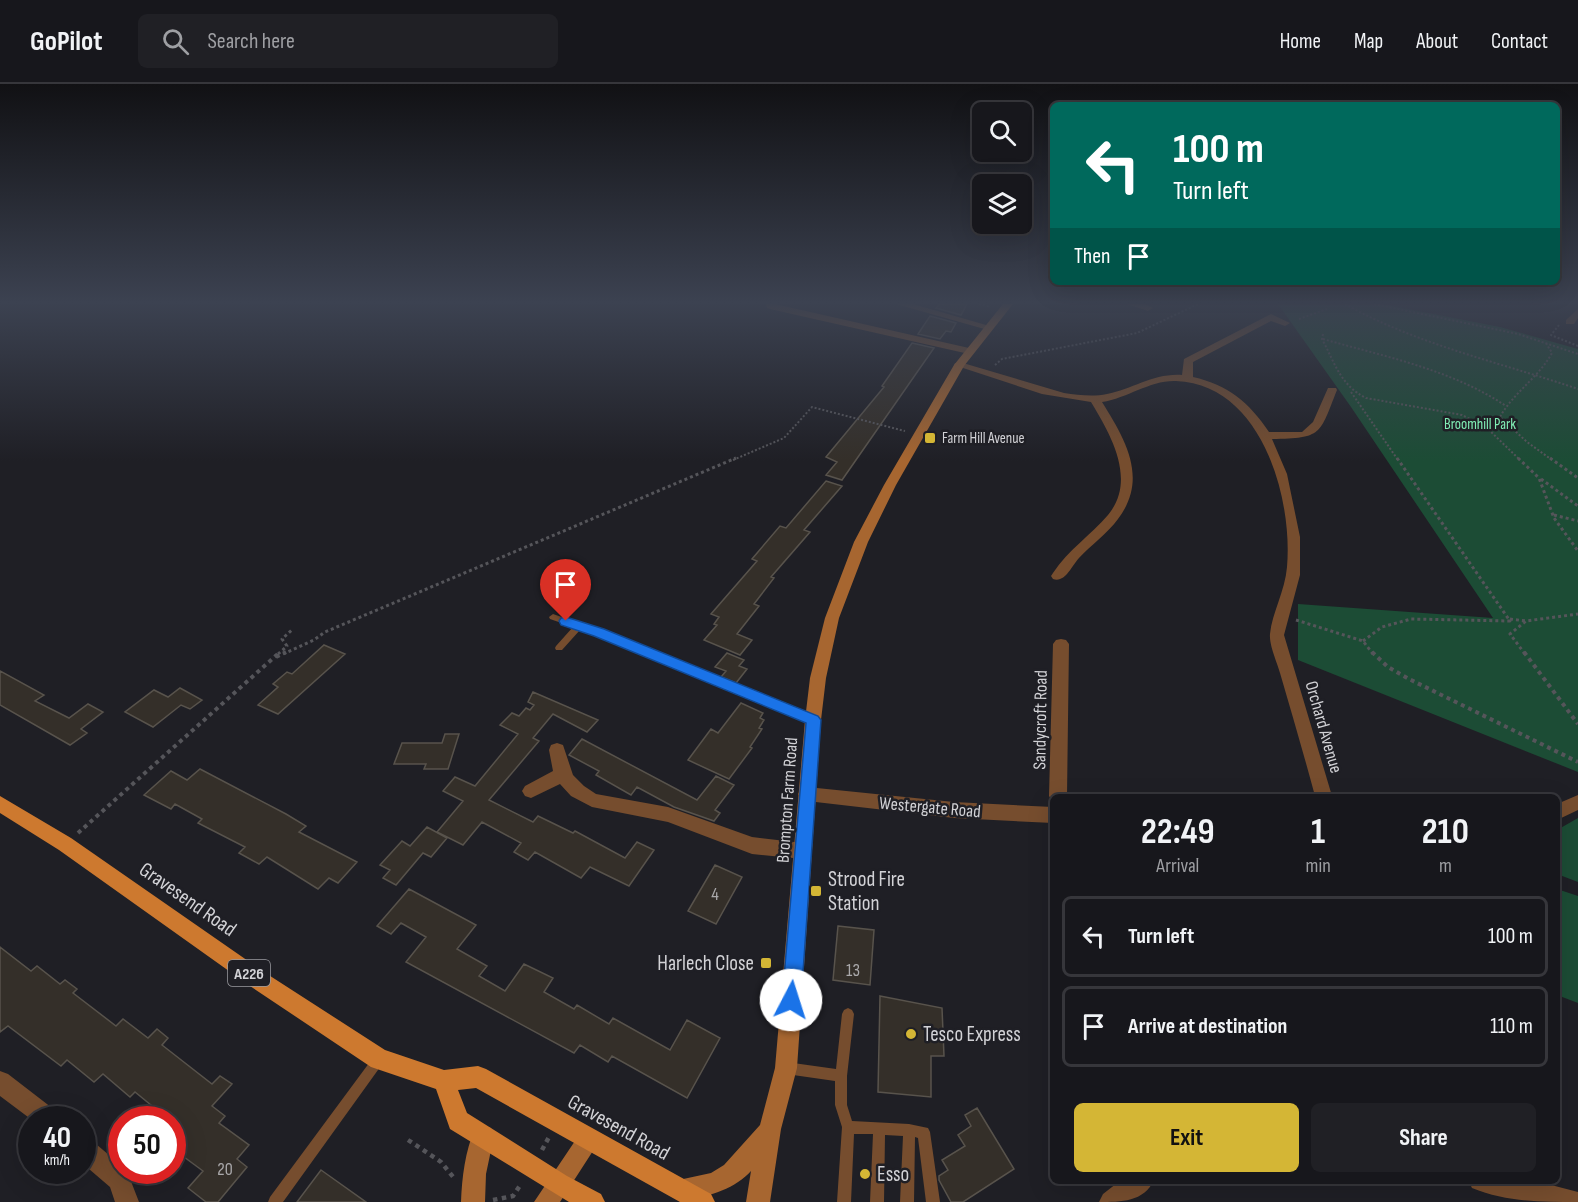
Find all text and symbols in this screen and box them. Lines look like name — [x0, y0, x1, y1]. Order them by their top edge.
search box — [138, 14, 558, 68]
text: GoPilot — [30, 25, 102, 58]
icon: search — [159, 25, 192, 58]
text: Search here — [207, 28, 295, 55]
text: Home — [1280, 29, 1321, 54]
text: Map — [1354, 29, 1383, 54]
text: About — [1416, 29, 1458, 54]
text: Contact — [1491, 29, 1548, 54]
map controls — [972, 102, 1032, 234]
button: search — [972, 102, 1032, 162]
text: 100 m — [1173, 124, 1264, 175]
icon: left — [1074, 126, 1152, 204]
button: layers — [972, 174, 1032, 234]
text: Turn left — [1173, 175, 1249, 207]
icon: arrive — [1122, 240, 1155, 273]
text: Then — [1074, 243, 1110, 270]
park label: Broomhill Park — [1444, 415, 1516, 434]
place label: Farm Hill Avenue — [942, 429, 1025, 448]
marker: Farm Hill Avenue — [923, 431, 937, 445]
pin — [540, 559, 591, 621]
icon: arrive — [549, 568, 582, 601]
street label: Sandycroft Road — [1029, 670, 1052, 770]
street label: Orchard Avenue — [1300, 679, 1347, 776]
street label: Brompton Farm Road — [773, 737, 802, 863]
street label: Westergate Road — [878, 793, 982, 822]
text: 22:49 — [1141, 811, 1215, 854]
text: 1 — [1311, 811, 1325, 854]
text: 210 — [1422, 811, 1469, 854]
text: Arrival — [1156, 854, 1199, 878]
text: min — [1306, 854, 1331, 878]
text: m — [1439, 854, 1452, 878]
street label: Gravesend Road — [134, 857, 241, 942]
place label: Strood Fire Station — [828, 867, 905, 916]
house number: 4 — [711, 884, 719, 905]
marker: Strood Fire Station — [809, 884, 823, 898]
icon: left — [1077, 920, 1110, 953]
text: Turn left — [1128, 923, 1194, 950]
text: 100 m — [1488, 923, 1533, 950]
place label: Harlech Close — [657, 951, 754, 976]
marker: Harlech Close — [759, 956, 773, 970]
road number: A226 — [228, 960, 270, 986]
house number: 13 — [846, 960, 860, 981]
position arrow — [759, 968, 823, 1032]
icon: arrive — [1077, 1010, 1110, 1043]
text: Arrive at destination — [1128, 1013, 1287, 1040]
text: 110 m — [1490, 1013, 1533, 1040]
place label: Tesco Express — [923, 1022, 1021, 1047]
marker: Tesco Express — [904, 1027, 918, 1041]
street label: Gravesend Road — [563, 1089, 674, 1166]
button: Exit — [1074, 1103, 1299, 1172]
button: Share — [1311, 1103, 1536, 1172]
speed limit sign: 50 — [108, 1106, 186, 1184]
text: 40 — [43, 1120, 71, 1156]
text: km/h — [44, 1151, 70, 1170]
house number: 20 — [217, 1159, 233, 1180]
place label: Esso — [877, 1162, 909, 1187]
marker: Esso — [858, 1167, 872, 1181]

